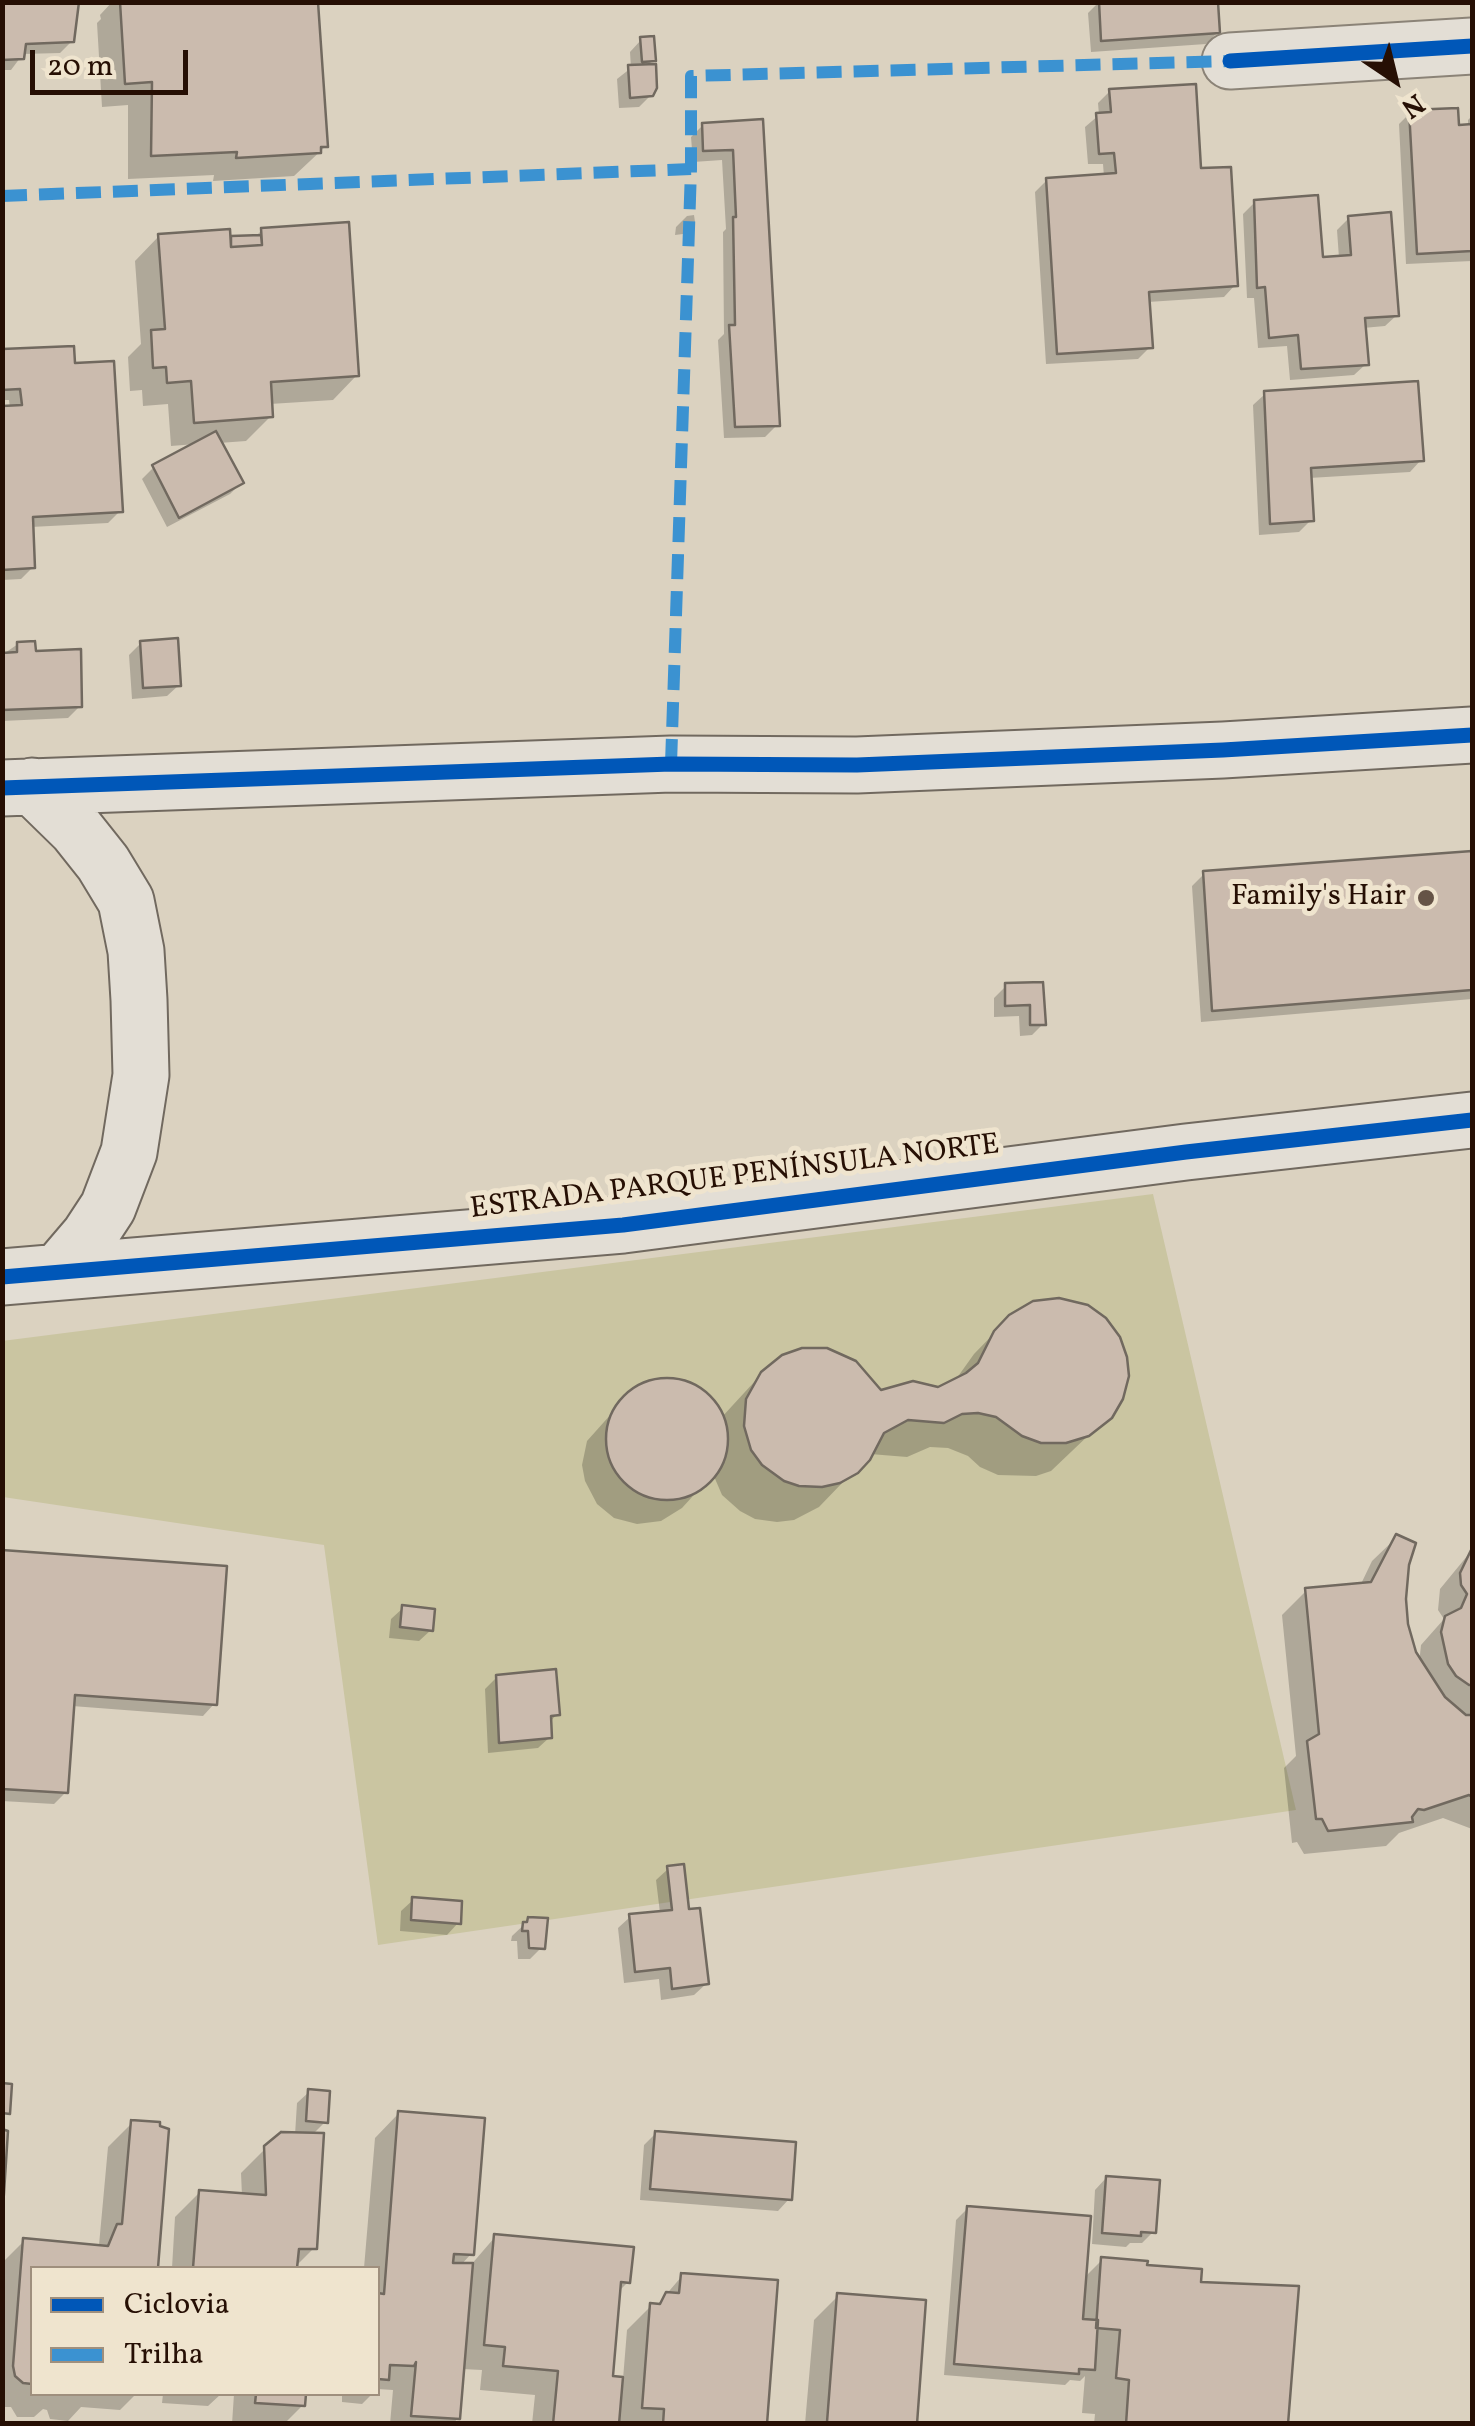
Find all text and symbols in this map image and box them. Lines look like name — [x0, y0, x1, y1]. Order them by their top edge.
scale bar — [35, 30, 192, 92]
north arrow — [1345, 30, 1445, 130]
text: 20 m — [47, 46, 113, 88]
text: N — [1393, 83, 1432, 127]
place label: Family's Hair — [1231, 880, 1406, 916]
marker: Family's Hair — [1415, 887, 1437, 909]
street label: ESTRADA PARQUE PENÍNSULA NORTE — [468, 1129, 1002, 1229]
legend — [30, 2266, 380, 2396]
text: Ciclovia — [124, 2284, 230, 2326]
text: Trilha — [124, 2334, 204, 2376]

